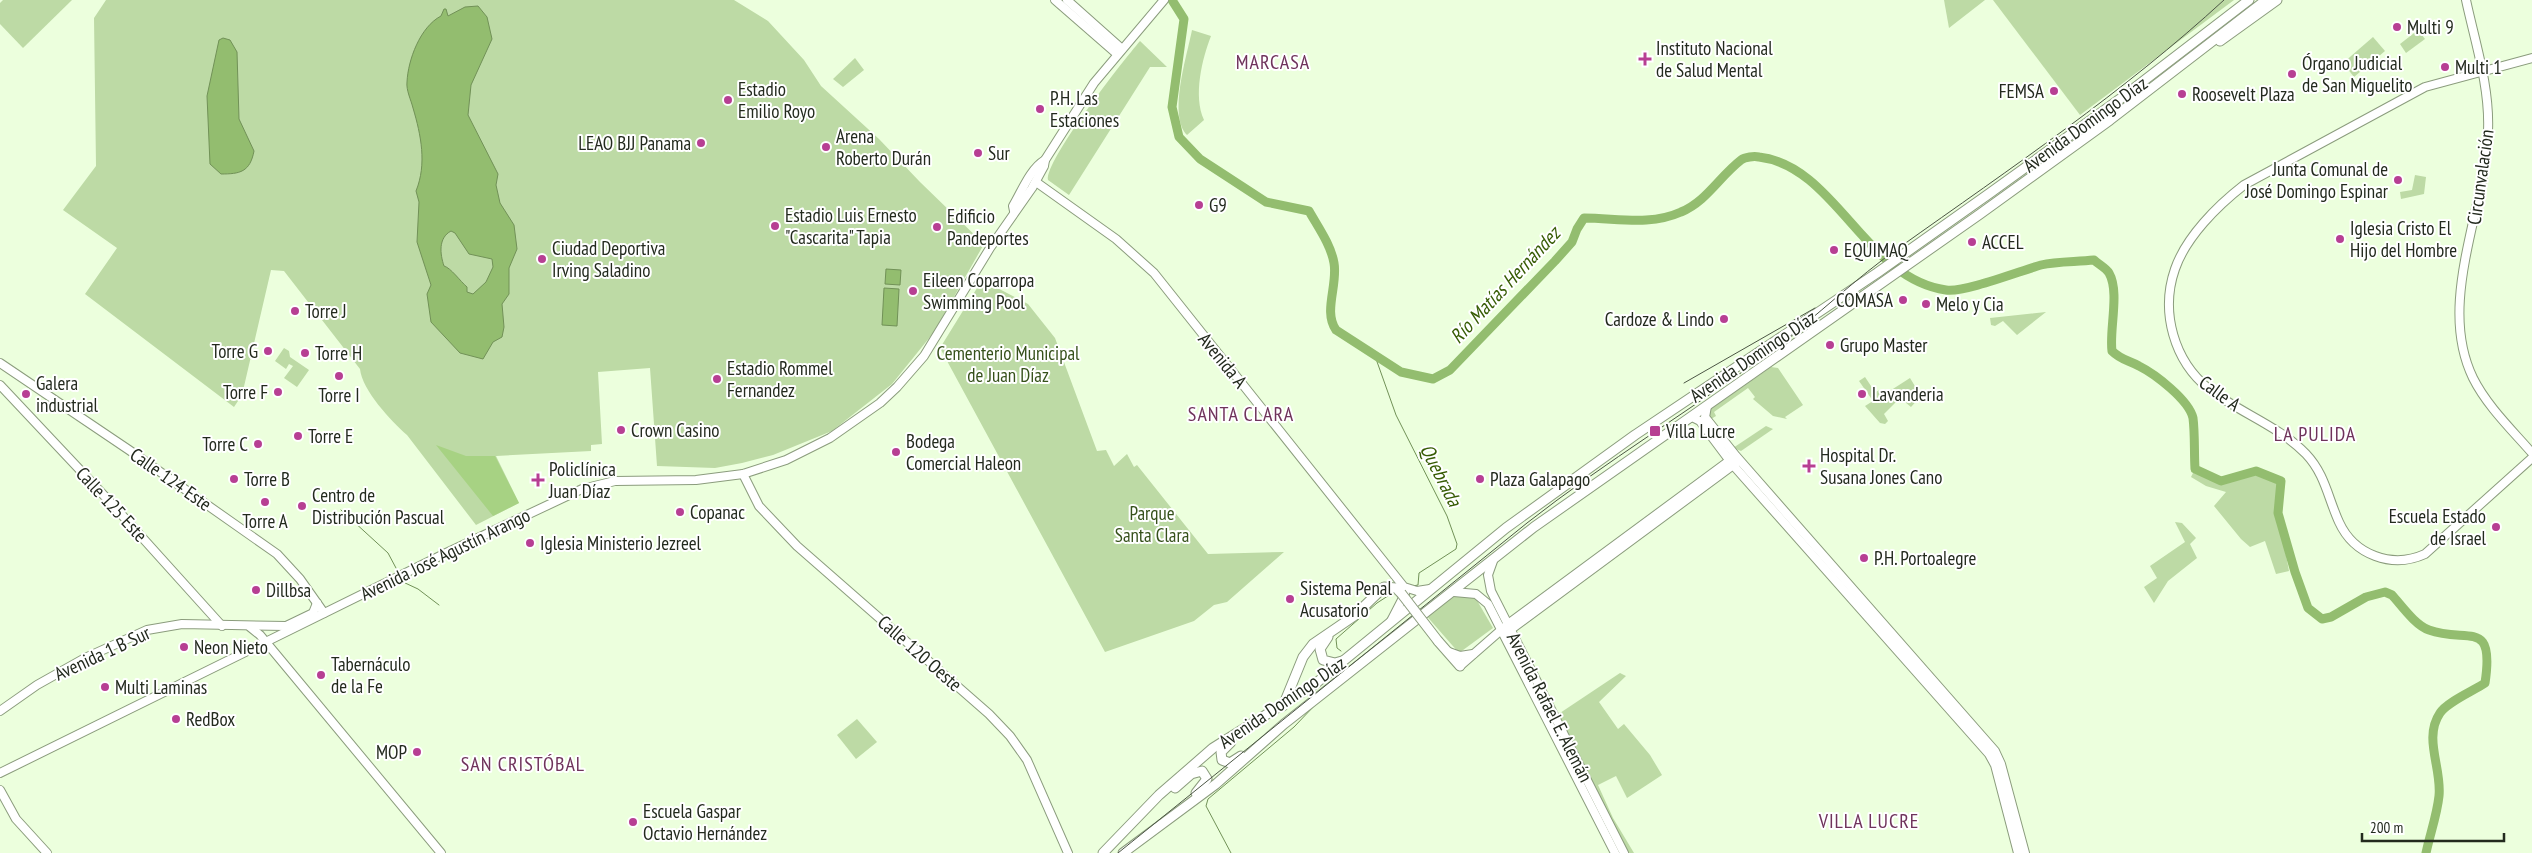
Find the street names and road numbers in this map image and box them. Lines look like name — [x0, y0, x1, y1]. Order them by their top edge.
street label: Avenida Domingo Díaz — [2018, 71, 2152, 177]
street label: Circunvalación — [2461, 128, 2499, 226]
street label: Avenida Domingo Díaz — [1685, 305, 1821, 407]
street label: Avenida A — [1193, 327, 1253, 393]
street label: Calle A — [2195, 370, 2245, 416]
street label: Calle 124 Este — [126, 442, 216, 516]
street label: Calle 125 Este — [71, 461, 153, 547]
street label: Avenida José Agustín Arango — [356, 502, 534, 606]
street label: Calle 120 Oeste — [873, 610, 967, 696]
street label: Avenida 1 B Sur — [50, 620, 154, 686]
street label: Avenida Rafael E. Alemán — [1502, 628, 1598, 786]
street label: Avenida Domingo Díaz — [1214, 651, 1350, 753]

